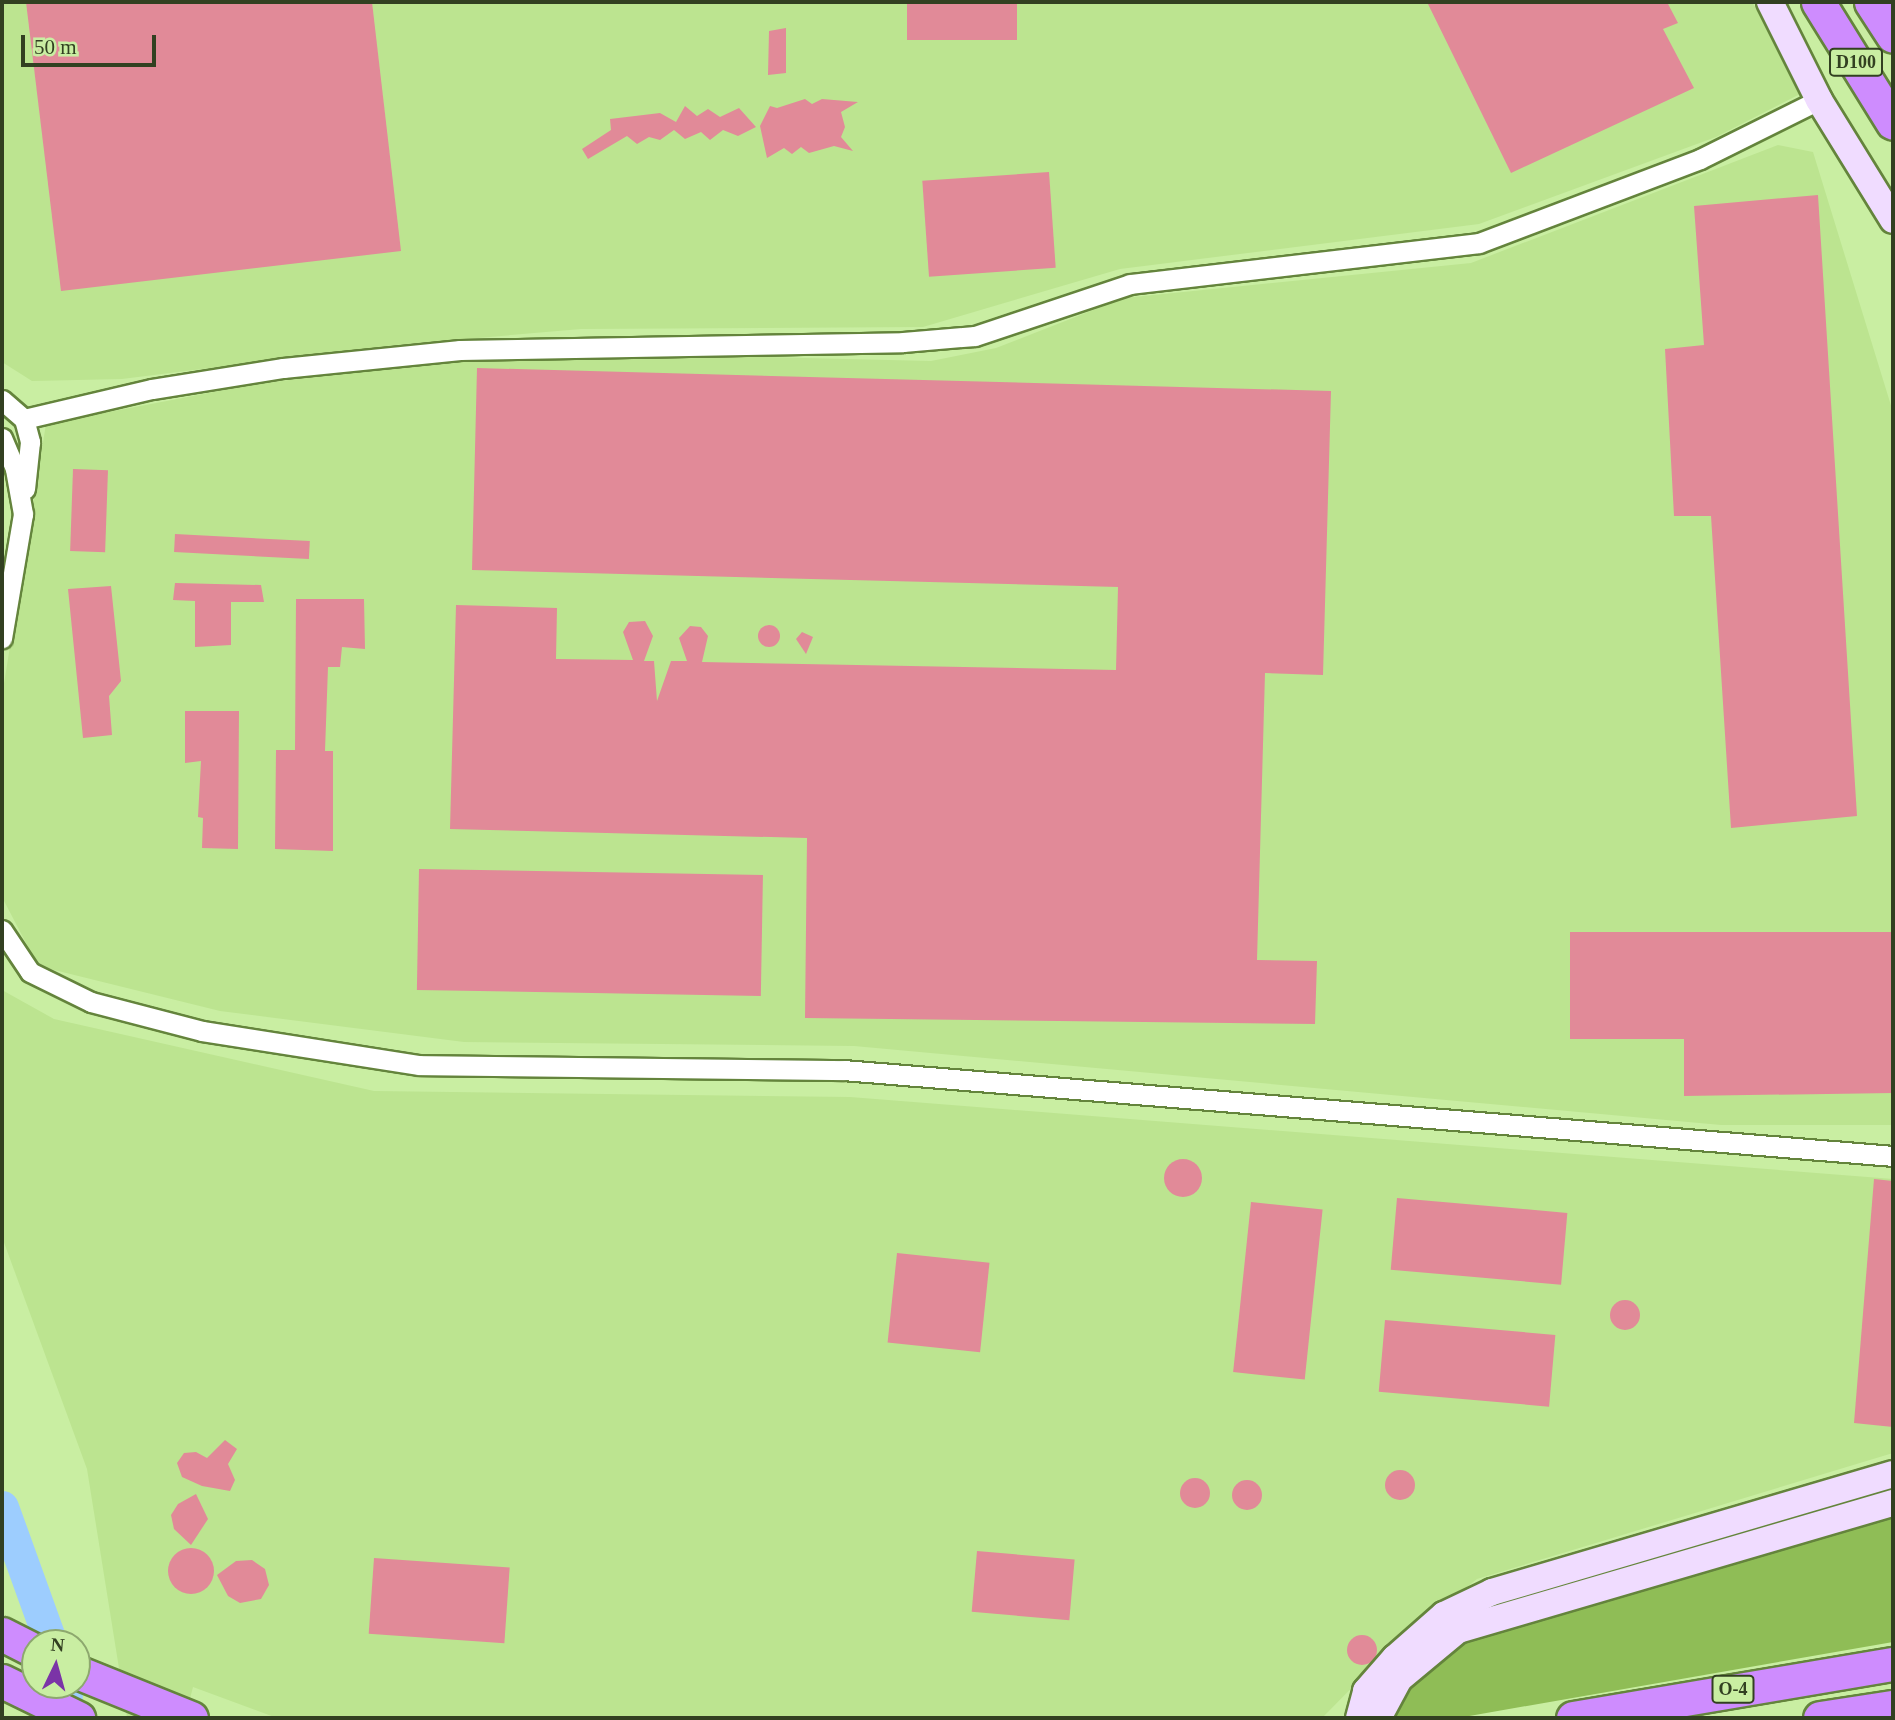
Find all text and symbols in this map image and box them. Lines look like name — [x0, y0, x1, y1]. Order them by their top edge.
scale bar — [24, 21, 159, 65]
text: 50 m — [34, 35, 77, 59]
road number: D100 — [1828, 48, 1884, 76]
north arrow — [21, 1629, 91, 1699]
text: N — [50, 1634, 65, 1656]
road number: O-4 — [1710, 1674, 1756, 1704]

